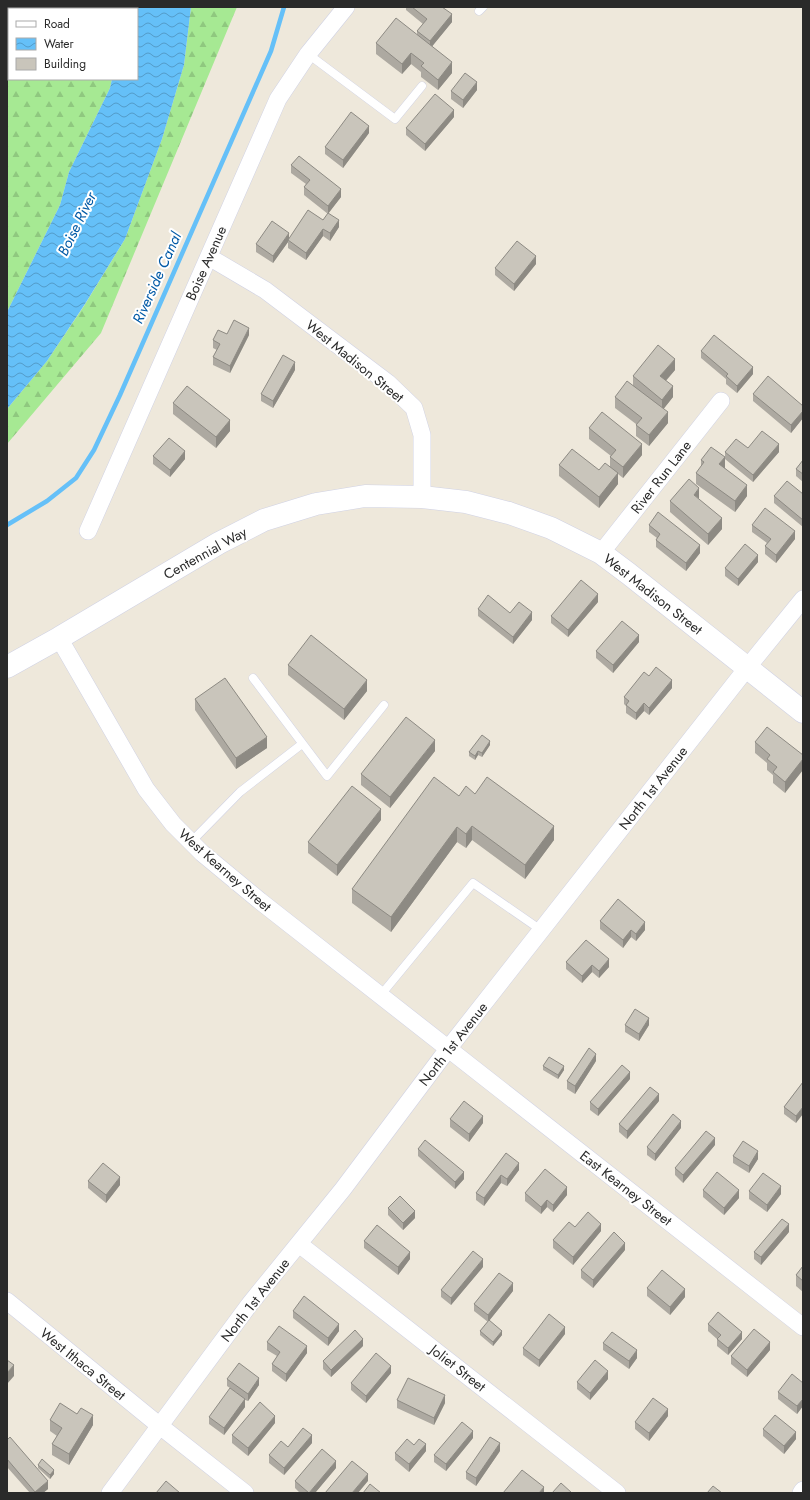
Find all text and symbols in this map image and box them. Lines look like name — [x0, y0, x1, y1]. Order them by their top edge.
legend — [8, 8, 138, 80]
text: Road — [44, 15, 70, 33]
text: Water — [44, 35, 75, 53]
text: Building — [44, 55, 86, 73]
water label: Boise River — [52, 188, 102, 260]
street label: Boise Avenue — [181, 222, 231, 304]
water label: Riverside Canal — [127, 228, 187, 327]
street label: West Madison Street — [302, 315, 409, 407]
street label: River Run Lane — [626, 436, 696, 518]
street label: Centennial Way — [160, 521, 251, 584]
street label: West Madison Street — [599, 549, 707, 640]
street label: North 1st Avenue — [614, 742, 692, 834]
street label: West Kearney Street — [174, 824, 276, 917]
street label: North 1st Avenue — [414, 998, 492, 1090]
street label: East Kearney Street — [576, 1146, 677, 1231]
street label: North 1st Avenue — [216, 1254, 294, 1346]
street label: West Ithaca Street — [36, 1323, 131, 1405]
street label: Joliet Street — [424, 1339, 491, 1397]

